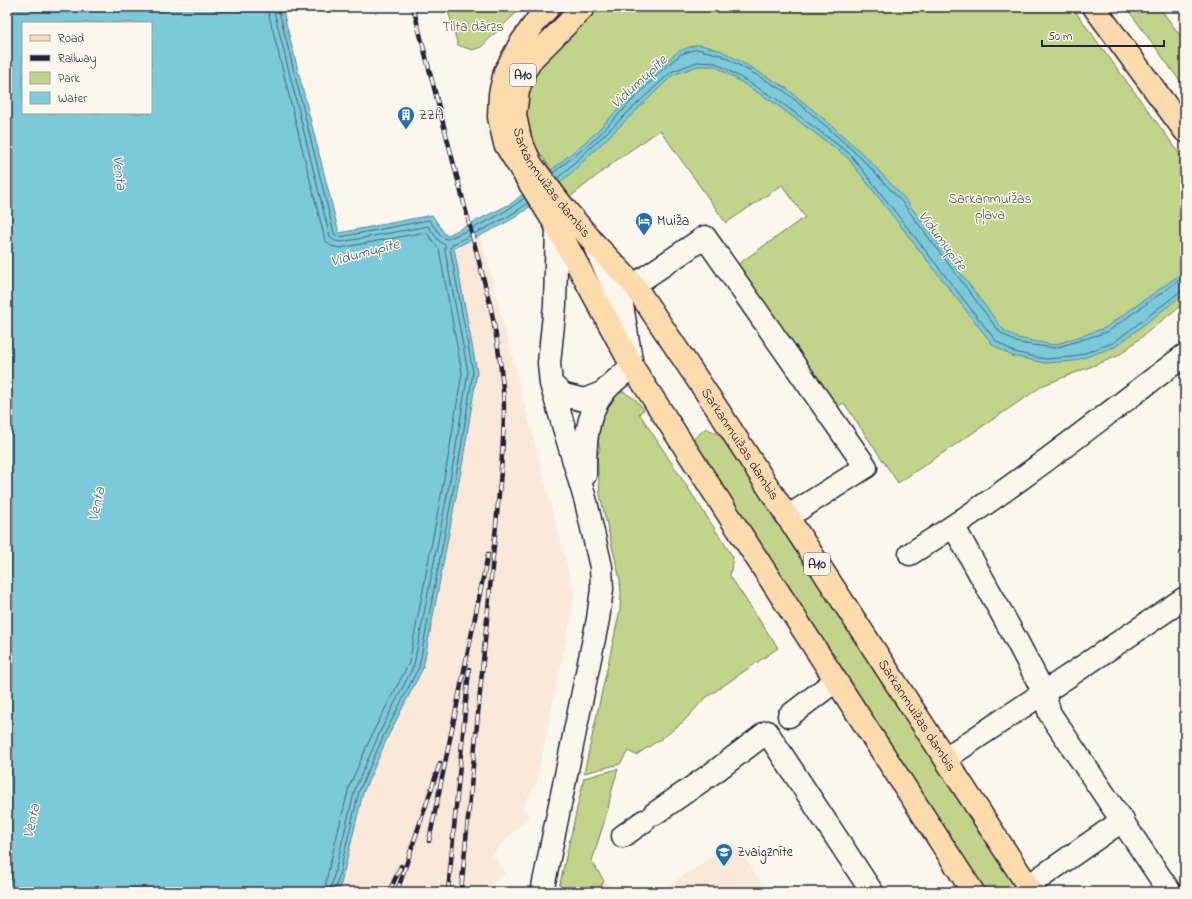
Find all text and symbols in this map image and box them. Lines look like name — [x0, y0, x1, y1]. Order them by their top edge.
park label: Tilta dārzs — [443, 17, 503, 38]
legend — [22, 22, 152, 114]
scale bar — [1042, 22, 1164, 48]
text: 50 m — [1048, 28, 1072, 46]
text: Road — [58, 30, 84, 48]
water label: Vidumupīte — [606, 49, 673, 114]
text: Railway — [58, 50, 97, 69]
road number: A10 — [510, 64, 536, 86]
text: Park — [58, 70, 80, 88]
text: Water — [58, 90, 87, 108]
building icon: ZZA — [396, 105, 416, 130]
place label: ZZA — [419, 105, 444, 126]
street label: Sarkanmuižas dambis — [507, 126, 596, 242]
water label: Venta — [106, 155, 132, 192]
park label: Sarkanmuižas pļava — [948, 189, 1032, 226]
water label: Vidumupīte — [912, 206, 973, 277]
hotel icon: Muiža — [634, 211, 654, 236]
place label: Muiža — [657, 211, 689, 232]
water label: Vidumupīte — [328, 233, 403, 273]
street label: Sarkanmuižas dambis — [696, 384, 785, 504]
water label: Venta — [83, 484, 112, 523]
road number: A10 — [804, 553, 830, 575]
street label: Sarkanmuižas dambis — [873, 655, 961, 776]
water label: Venta — [18, 801, 47, 840]
school or university icon: Zvaigznīte — [714, 842, 734, 867]
place label: Zvaigznīte — [737, 842, 794, 864]

